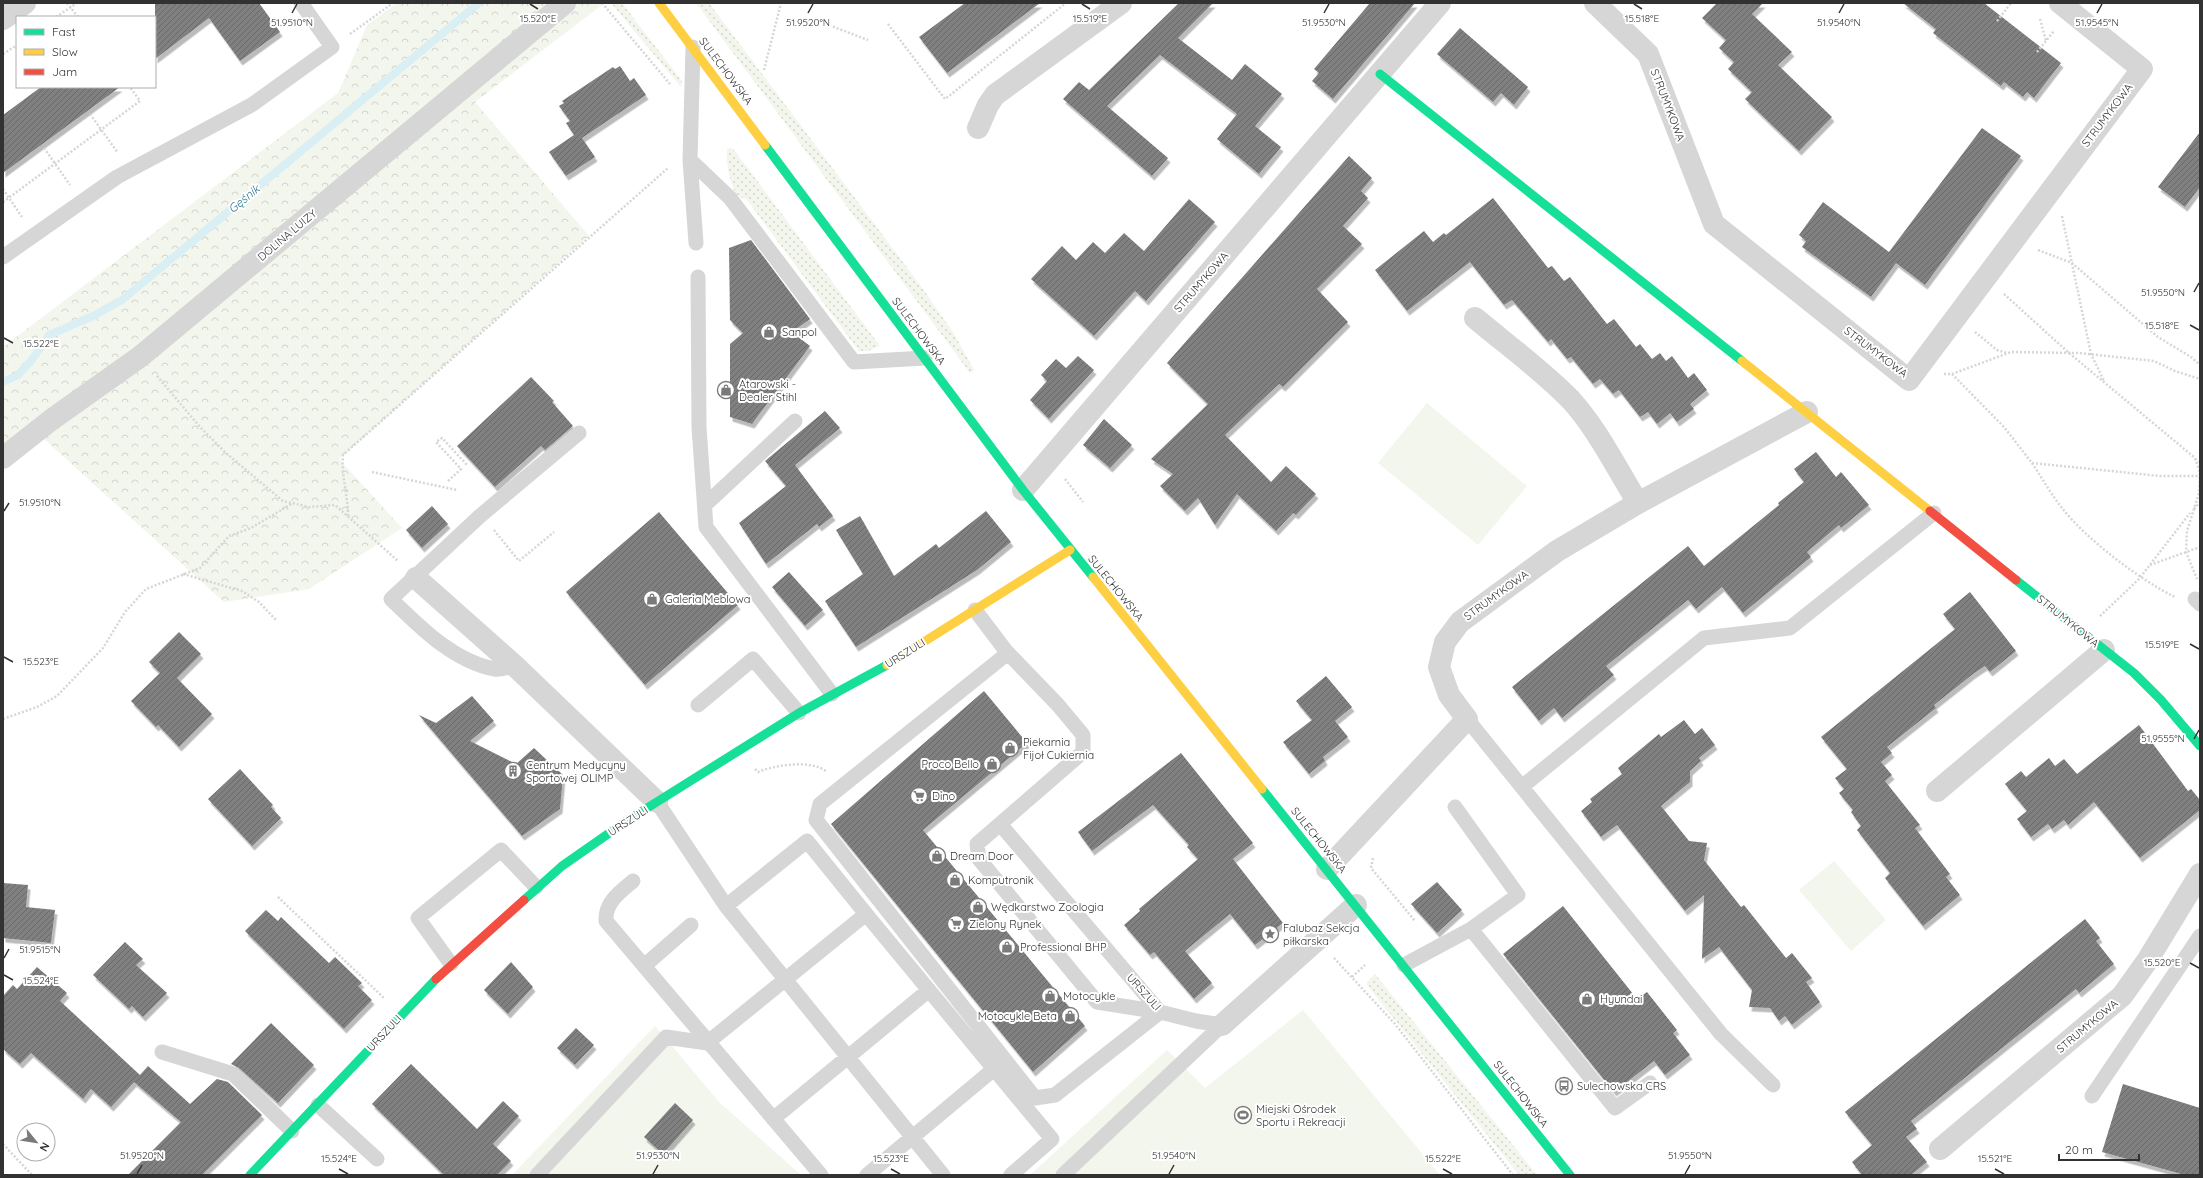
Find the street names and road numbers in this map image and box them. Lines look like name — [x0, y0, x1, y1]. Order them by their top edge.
street label: SULECHOWSKA — [696, 35, 756, 107]
street label: STRUMYKOWA — [1648, 67, 1688, 143]
street label: STRUMYKOWA — [2078, 80, 2136, 150]
street label: DOLINA LUIZY — [255, 206, 319, 264]
street label: STRUMYKOWA — [1171, 249, 1231, 315]
street label: SULECHOWSKA — [889, 295, 949, 367]
street label: STRUMYKOWA — [1841, 323, 1911, 381]
street label: SULECHOWSKA — [1085, 552, 1147, 624]
street label: STRUMYKOWA — [1461, 567, 1531, 623]
street label: STRUMYKOWA — [2034, 592, 2102, 650]
street label: URSZULI — [882, 635, 928, 671]
street label: URSZULI — [605, 803, 651, 839]
street label: SULECHOWSKA — [1288, 804, 1350, 876]
street label: URSZULI — [1124, 971, 1164, 1013]
street label: STRUMYKOWA — [2053, 996, 2121, 1056]
street label: URSZULI — [364, 1012, 404, 1054]
street label: SULECHOWSKA — [1491, 1058, 1551, 1130]

